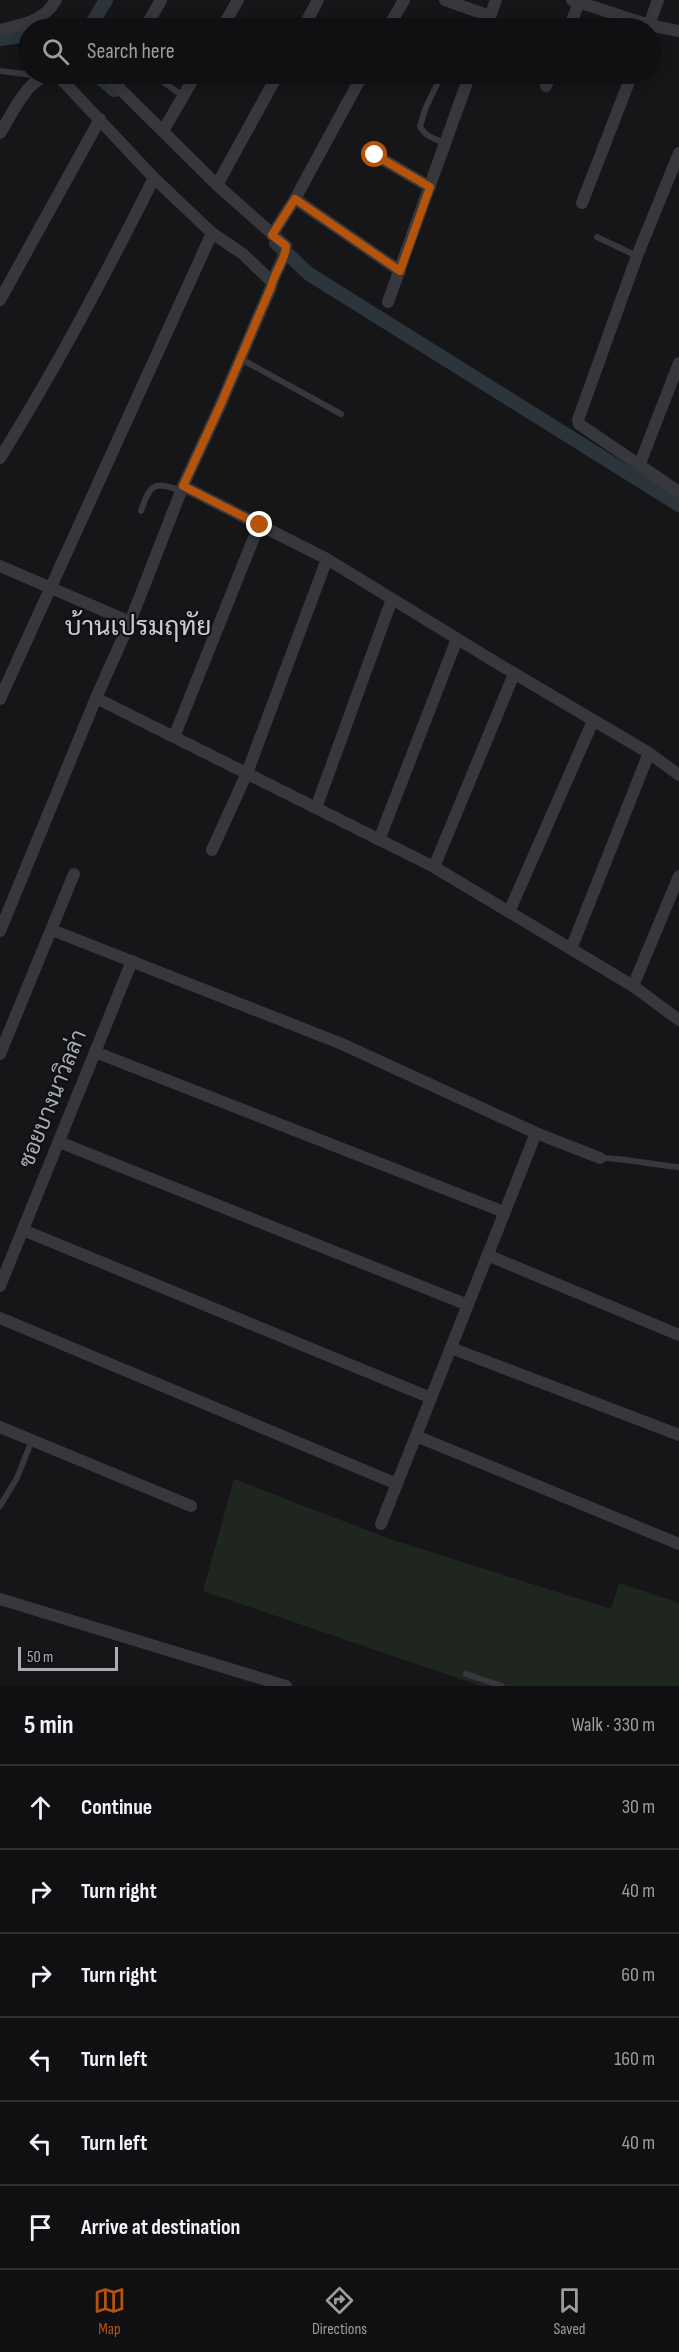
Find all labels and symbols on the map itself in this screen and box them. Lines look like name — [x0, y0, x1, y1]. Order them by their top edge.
route start — [361, 141, 387, 167]
route end — [246, 511, 272, 537]
district label: บ้านเปรมฤทัย — [65, 610, 211, 643]
street label: ซอยบางนาวิลล่า — [12, 1026, 93, 1172]
scale bar — [18, 1644, 118, 1672]

